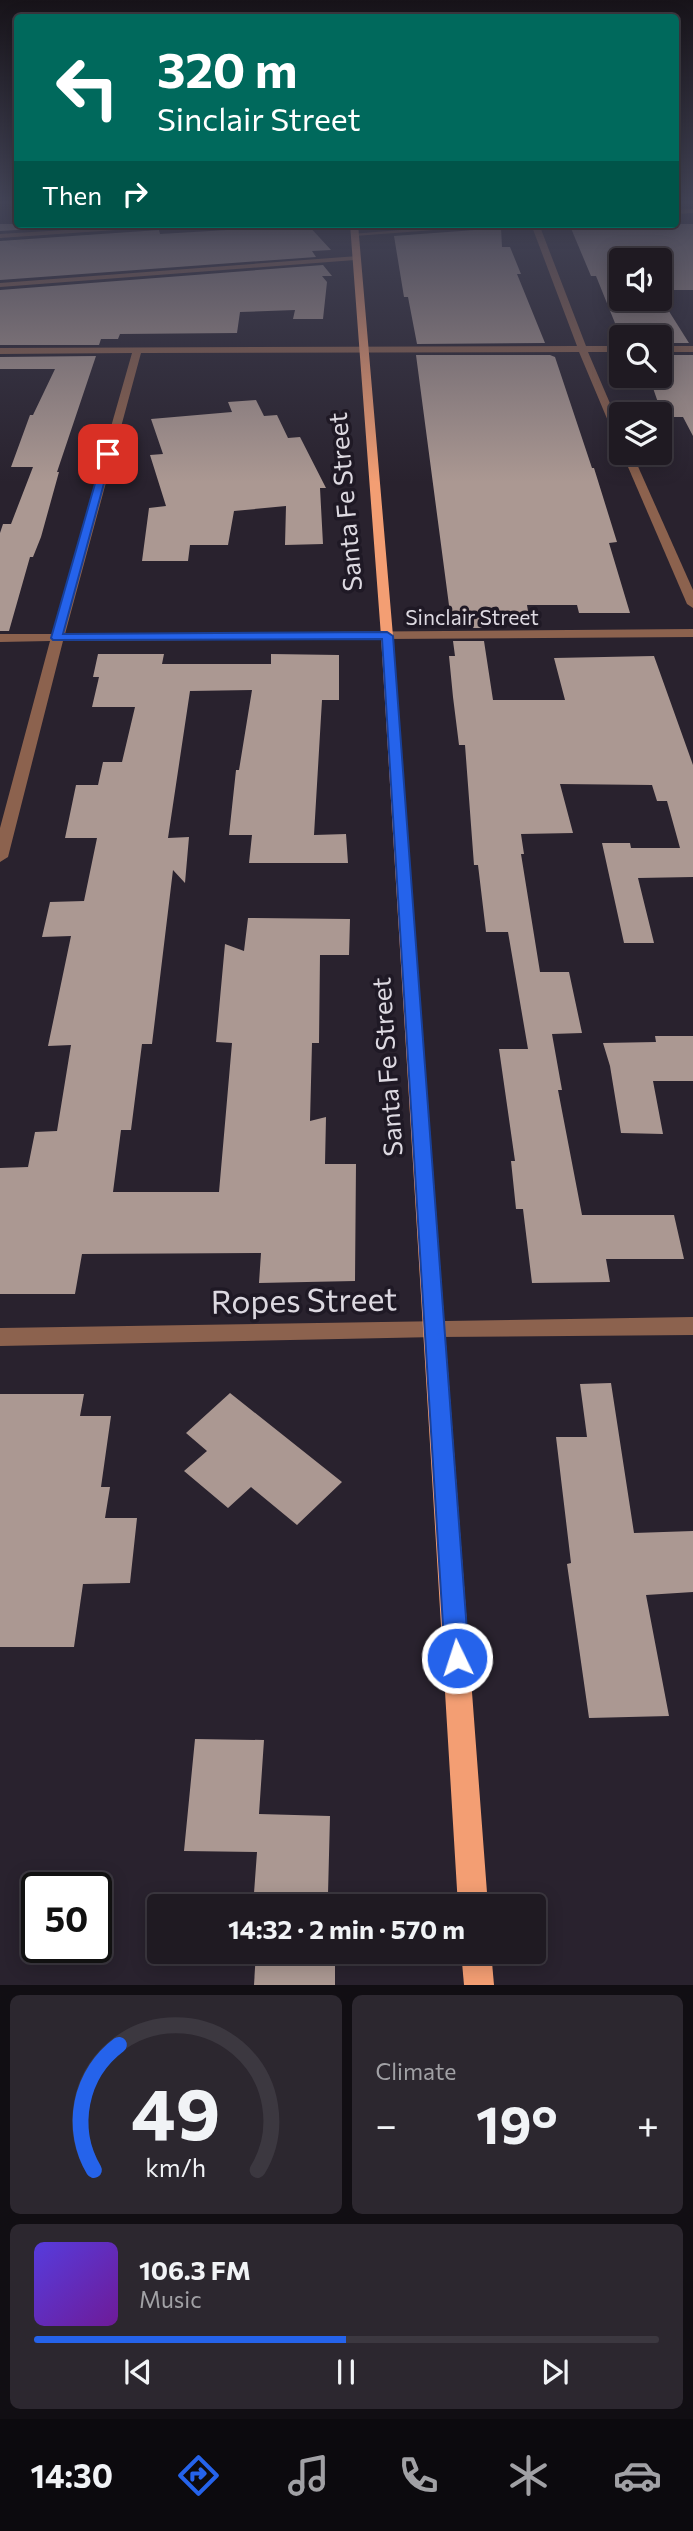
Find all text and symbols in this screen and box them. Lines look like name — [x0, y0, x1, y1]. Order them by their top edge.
text: 320 m — [157, 38, 298, 98]
icon: left — [42, 42, 133, 133]
text: Sinclair Street — [157, 98, 361, 138]
icon: right — [116, 175, 154, 213]
text: Then — [42, 179, 102, 210]
map controls — [609, 248, 672, 465]
button: sound — [609, 248, 672, 311]
button: search — [609, 325, 672, 388]
button: layers — [609, 402, 672, 465]
street label: Santa Fe Street — [321, 411, 367, 593]
pin — [78, 424, 138, 484]
icon: arrive — [89, 435, 127, 473]
street label: Sinclair Street — [405, 604, 539, 629]
street label: Santa Fe Street — [364, 976, 408, 1158]
street label: Ropes Street — [210, 1277, 398, 1321]
position arrow — [420, 1621, 494, 1695]
speed limit sign: 50 — [21, 1872, 112, 1963]
text: 14:32 · 2 min · 570 m — [228, 1913, 465, 1944]
text: Climate — [376, 2057, 457, 2085]
text: 49 — [131, 2067, 221, 2156]
text: 19° — [476, 2091, 558, 2155]
text: − — [376, 2100, 397, 2147]
text: + — [637, 2100, 659, 2147]
text: km/h — [145, 2152, 206, 2182]
text: 106.3 FM — [139, 2254, 251, 2285]
text: Music — [139, 2285, 202, 2313]
icon: previous — [119, 2353, 157, 2391]
icon: pause — [327, 2353, 365, 2391]
icon: next — [536, 2353, 574, 2391]
icon: directions — [174, 2451, 223, 2500]
icon: music — [284, 2451, 333, 2500]
icon: phone — [394, 2451, 443, 2500]
icon: climate — [504, 2451, 553, 2500]
icon: car — [613, 2451, 662, 2500]
text: 14:30 — [30, 2455, 113, 2495]

